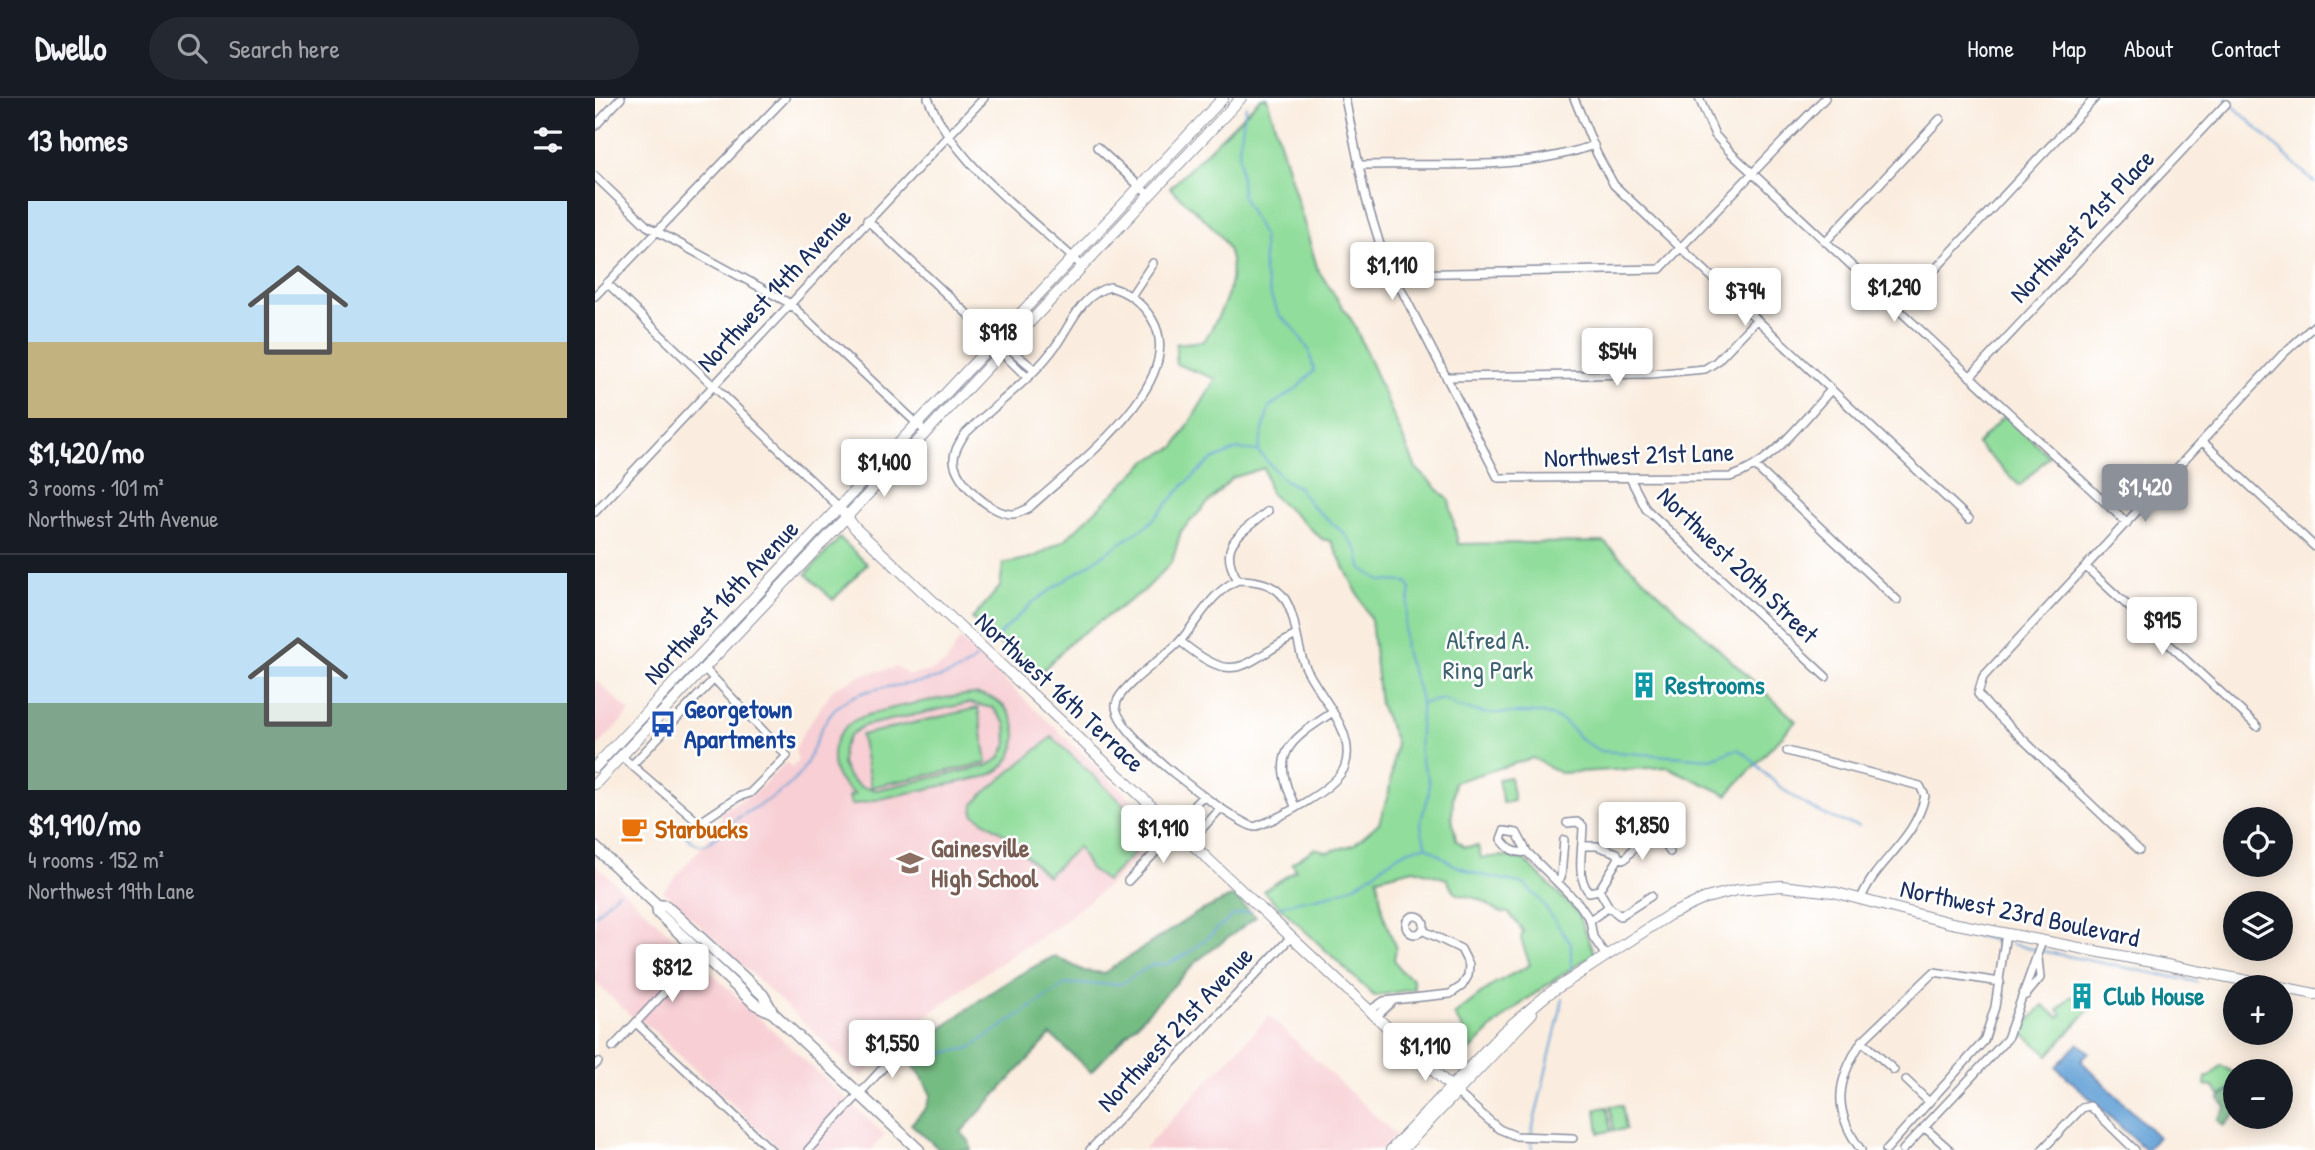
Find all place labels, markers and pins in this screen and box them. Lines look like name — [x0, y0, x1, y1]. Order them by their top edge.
pin: $1,110 — [1335, 242, 1449, 302]
pin: $1,290 — [1837, 264, 1951, 324]
pin: $794 — [1704, 268, 1786, 328]
pin: $918 — [957, 310, 1039, 369]
pin: $544 — [1576, 328, 1658, 388]
pin: $1,400 — [827, 440, 941, 499]
pin: $1,420 — [2088, 464, 2202, 524]
pin: $915 — [2121, 598, 2203, 657]
place label: Restrooms — [1665, 667, 1765, 702]
building icon: Restrooms — [1629, 670, 1659, 700]
place label: Georgetown Apartments — [684, 691, 796, 757]
bus stop icon: Georgetown Apartments — [648, 709, 678, 739]
pin: $1,850 — [1585, 802, 1699, 862]
pin: $1,910 — [1106, 806, 1220, 865]
place label: Starbucks — [655, 811, 748, 846]
cafe icon: Starbucks — [619, 814, 649, 844]
place label: Gainesville High School — [931, 830, 1039, 896]
school or university icon: Gainesville High School — [895, 848, 925, 878]
pin: $812 — [631, 944, 713, 1004]
place label: Club House — [2103, 978, 2205, 1013]
building icon: Club House — [2067, 981, 2097, 1011]
pin: $1,550 — [835, 1020, 949, 1080]
pin: $1,110 — [1368, 1024, 1482, 1083]

